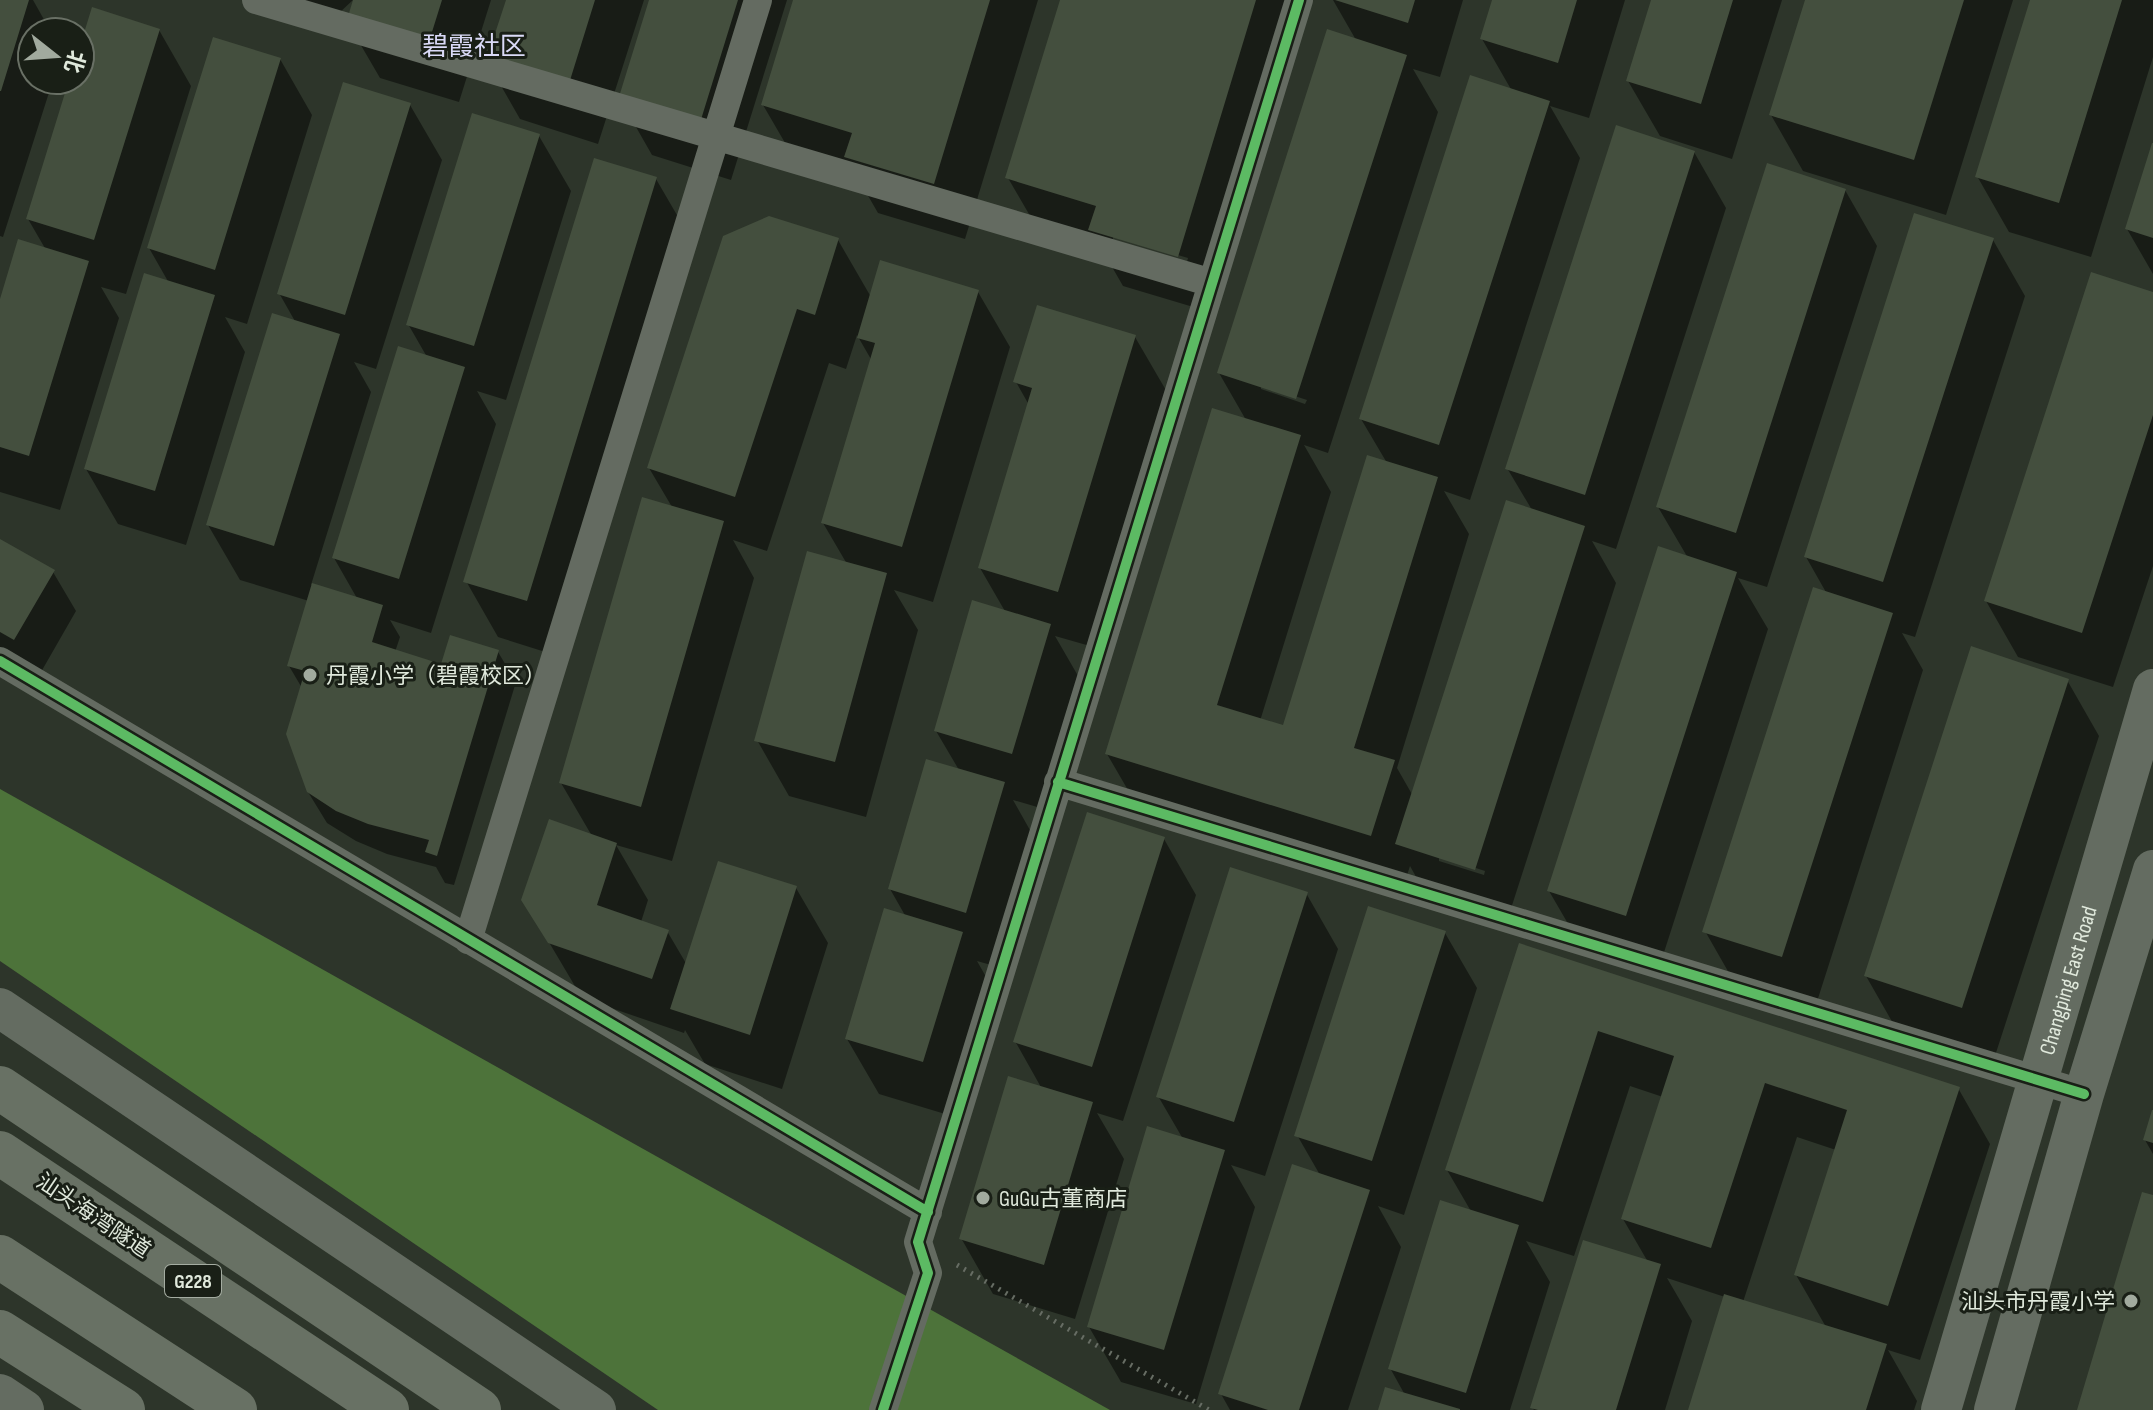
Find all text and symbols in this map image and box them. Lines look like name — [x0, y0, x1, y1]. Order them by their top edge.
north arrow — [16, 16, 96, 96]
district label: 碧霞社区 — [422, 32, 526, 63]
text: 北 — [58, 47, 90, 76]
place label: 丹霞小学（碧霞校区） — [326, 663, 546, 690]
marker: 丹霞小学（碧霞校区） — [301, 666, 319, 684]
street label: Changping East Road — [2034, 903, 2103, 1058]
street label: 汕头海湾隧道 — [31, 1168, 155, 1264]
place label: GuGu古董商店 — [999, 1186, 1127, 1213]
marker: GuGu古董商店 — [974, 1189, 992, 1207]
road number: G228 — [165, 1265, 221, 1297]
place label: 汕头市丹霞小学 — [1961, 1289, 2115, 1316]
marker: 汕头市丹霞小学 — [2122, 1292, 2140, 1310]

